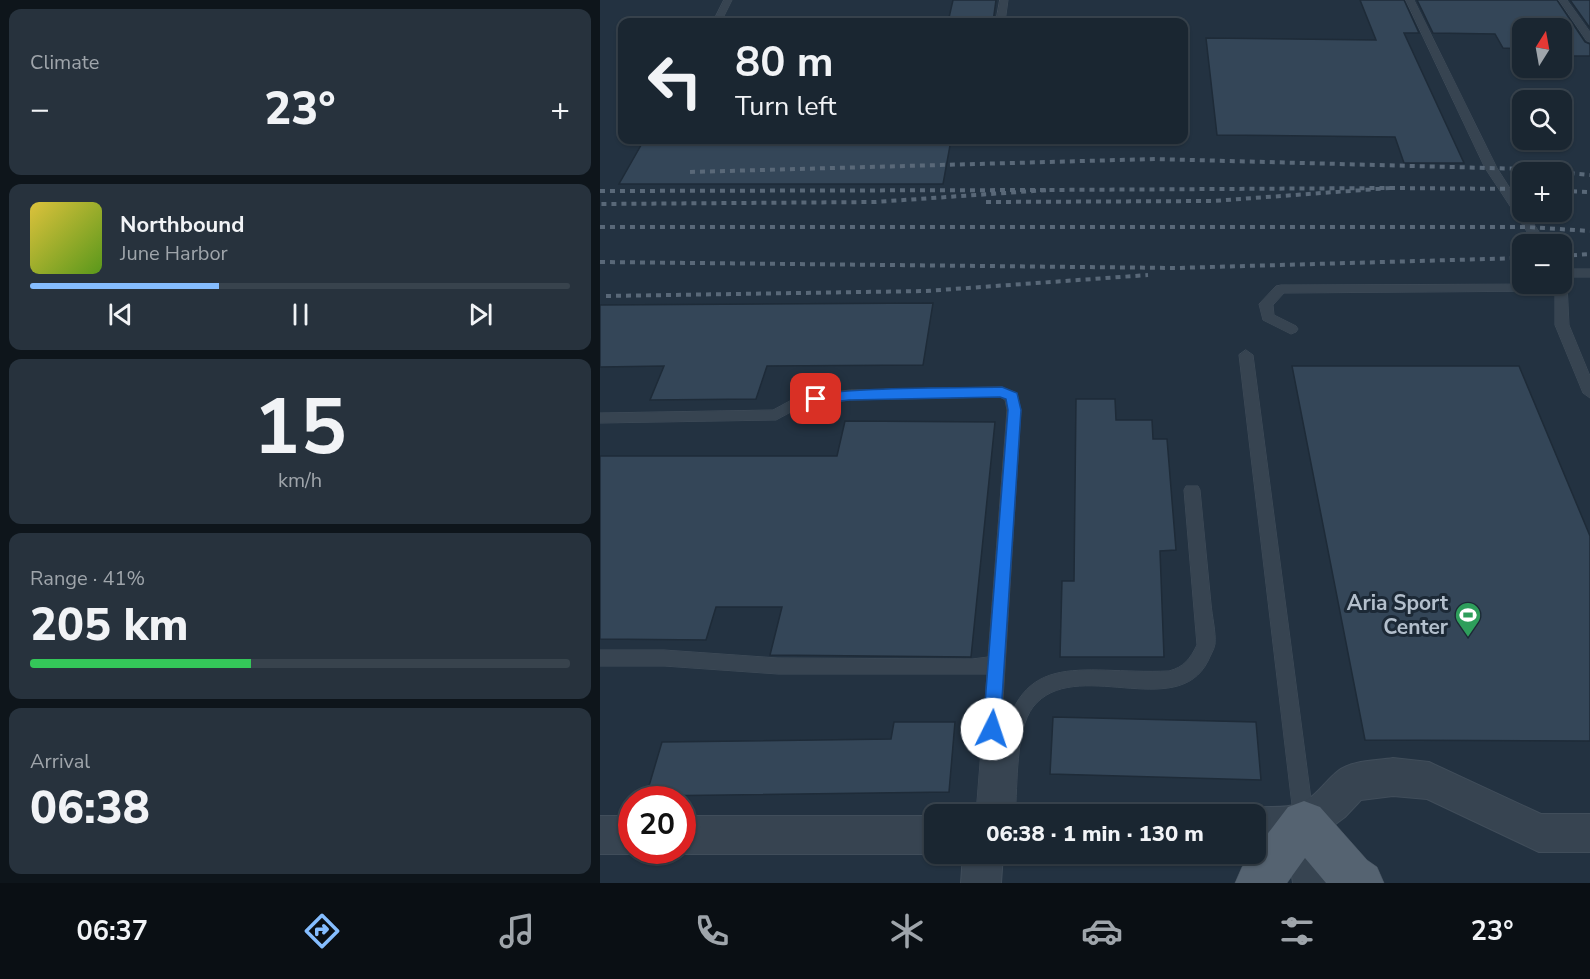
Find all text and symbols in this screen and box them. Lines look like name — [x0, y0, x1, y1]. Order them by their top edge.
north arrow — [1512, 18, 1572, 78]
map controls — [1512, 18, 1572, 294]
text: 80 m — [735, 34, 834, 91]
icon: left — [636, 42, 714, 120]
text: Climate — [30, 49, 99, 76]
text: 23° — [264, 79, 336, 140]
text: − — [30, 87, 50, 132]
text: + — [550, 87, 570, 132]
text: Turn left — [735, 88, 836, 125]
button: search — [1512, 90, 1572, 150]
button: + — [1512, 162, 1572, 222]
text: Northbound — [120, 210, 244, 240]
button: − — [1512, 234, 1572, 294]
text: June Harbor — [120, 240, 228, 267]
icon: previous — [104, 298, 137, 331]
icon: pause — [284, 298, 317, 331]
icon: next — [464, 298, 497, 331]
pin — [790, 373, 841, 424]
text: 15 — [253, 374, 347, 481]
icon: arrive — [799, 382, 832, 415]
text: km/h — [278, 467, 322, 494]
text: Range · 41% — [30, 565, 145, 592]
place label: Aria Sport Center — [1347, 589, 1449, 641]
text: 205 km — [30, 595, 189, 656]
sports icon: Aria Sport Center — [1453, 600, 1483, 638]
position arrow — [960, 697, 1024, 761]
text: Arrival — [30, 748, 90, 775]
text: 06:38 — [30, 778, 150, 839]
speed limit sign: 20 — [618, 786, 696, 864]
text: 06:38 · 1 min · 130 m — [986, 819, 1204, 849]
icon: directions — [301, 910, 343, 952]
icon: music — [496, 910, 538, 952]
icon: phone — [691, 910, 733, 952]
icon: climate — [886, 910, 928, 952]
icon: car — [1081, 910, 1123, 952]
icon: filters — [1276, 910, 1318, 952]
text: 06:37 — [76, 913, 148, 950]
text: 23° — [1471, 913, 1513, 950]

